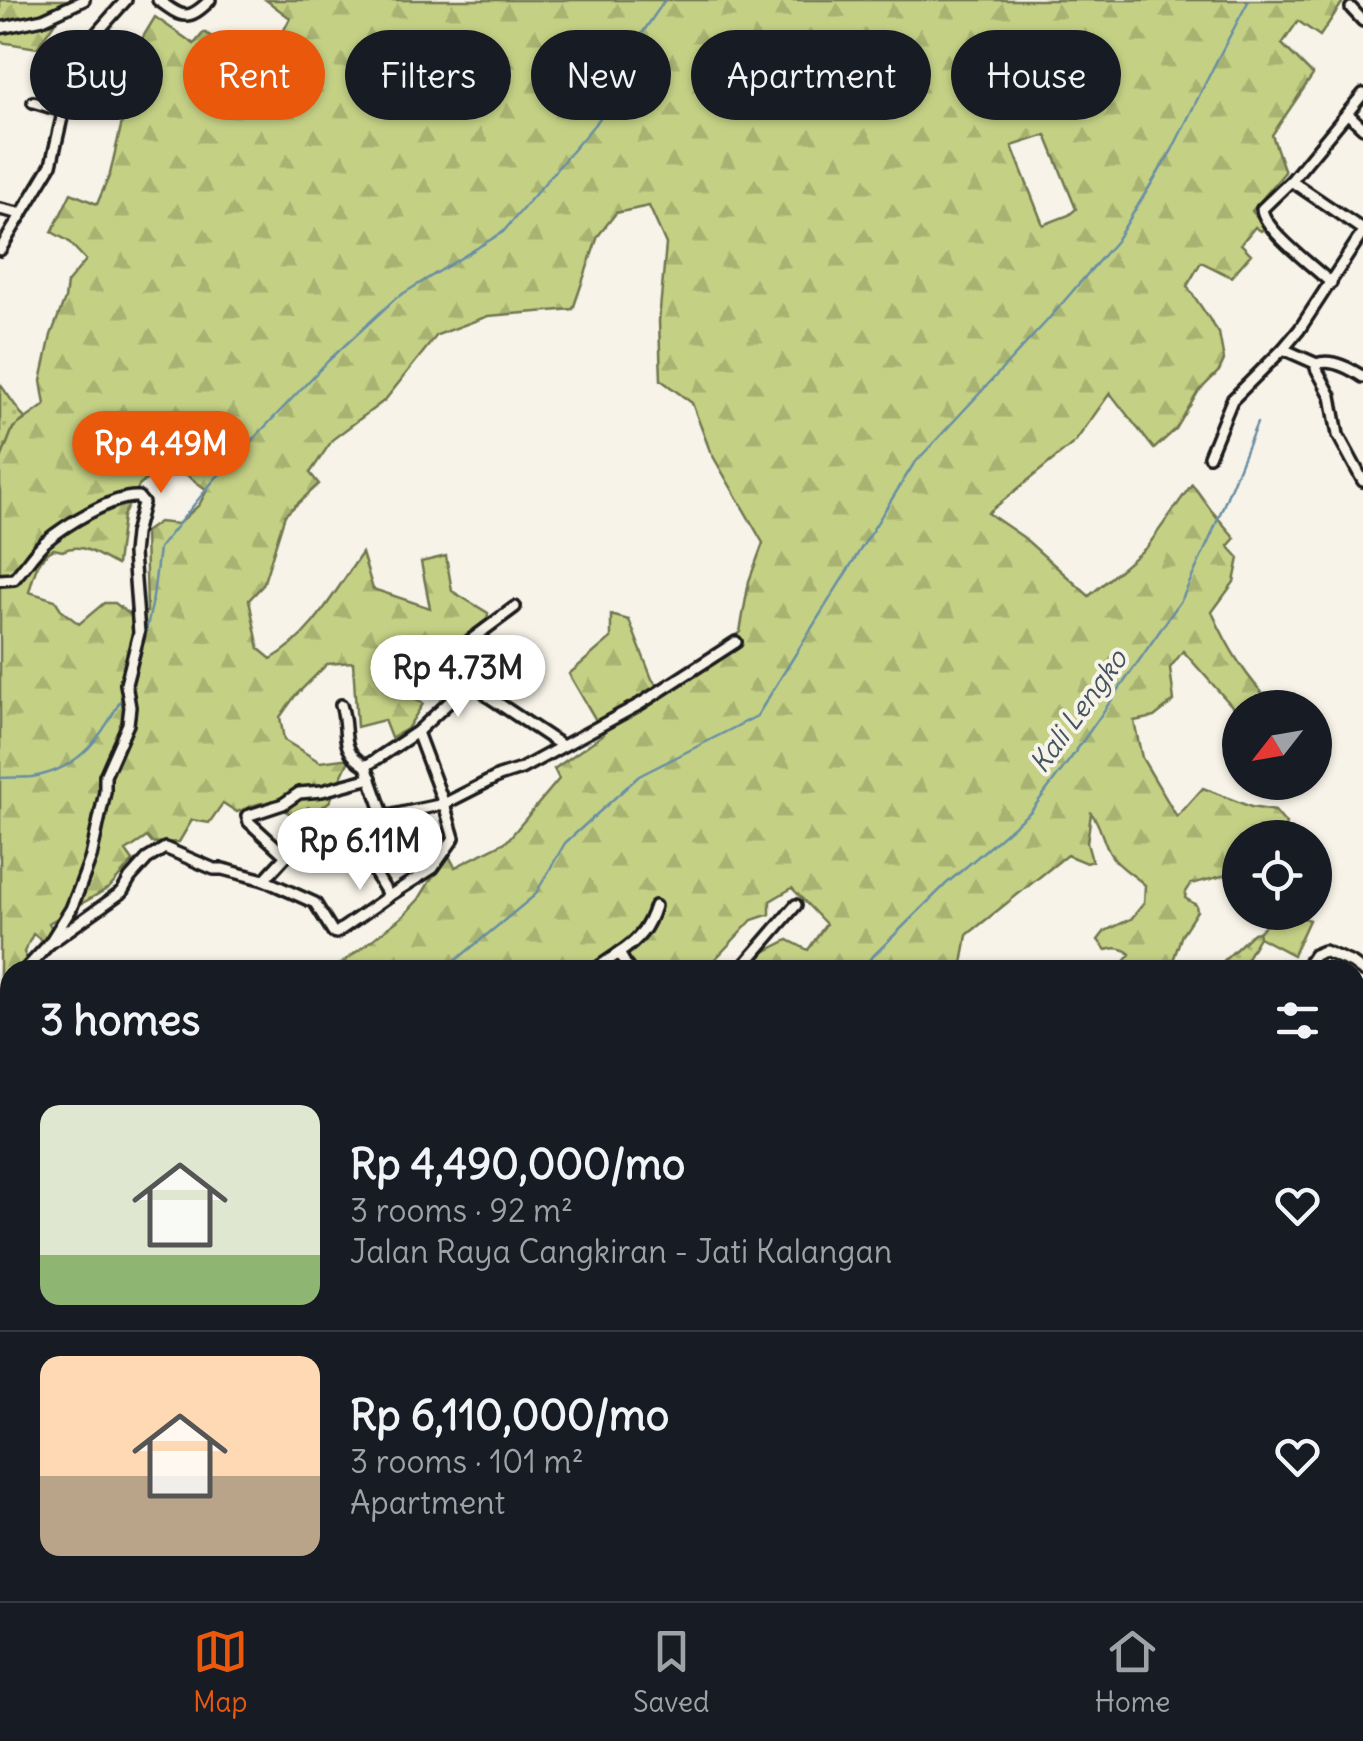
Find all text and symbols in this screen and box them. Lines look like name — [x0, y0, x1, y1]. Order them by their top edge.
chip: Buy — [30, 30, 163, 120]
chip: Rent — [183, 30, 325, 120]
chip: Filters — [345, 30, 511, 120]
chip: New — [531, 30, 671, 120]
chip: Apartment — [691, 30, 931, 120]
chip: House — [951, 30, 1121, 120]
pin: Rp 4.49M — [58, 411, 264, 496]
text: Rp 4.49M — [94, 423, 228, 464]
pin: Rp 4.73M — [355, 635, 561, 720]
water label: Kali Lengko — [1021, 641, 1135, 780]
text: Rp 4.73M — [392, 647, 524, 688]
north arrow — [1222, 690, 1332, 800]
map controls — [1222, 690, 1332, 930]
pin: Rp 6.11M — [257, 808, 463, 893]
text: Rp 6.11M — [299, 820, 421, 861]
button: locate — [1222, 820, 1332, 930]
icon: filters — [1270, 993, 1325, 1048]
text: 3 homes — [40, 994, 200, 1046]
text: Rp 4,490,000/mo — [350, 1138, 685, 1190]
icon: home — [120, 1145, 240, 1265]
icon: heart — [1270, 1178, 1325, 1233]
text: 3 rooms · 92 m² — [350, 1190, 573, 1231]
text: Jalan Raya Cangkiran - Jati Kalangan — [350, 1231, 892, 1272]
text: Rp 6,110,000/mo — [350, 1389, 669, 1441]
icon: home — [120, 1396, 240, 1516]
icon: heart — [1270, 1429, 1325, 1484]
text: 3 rooms · 101 m² — [350, 1441, 584, 1482]
text: Apartment — [350, 1482, 505, 1523]
tab: Map — [193, 1624, 248, 1720]
tab: Saved — [633, 1624, 710, 1720]
tab: Home — [1095, 1624, 1170, 1720]

